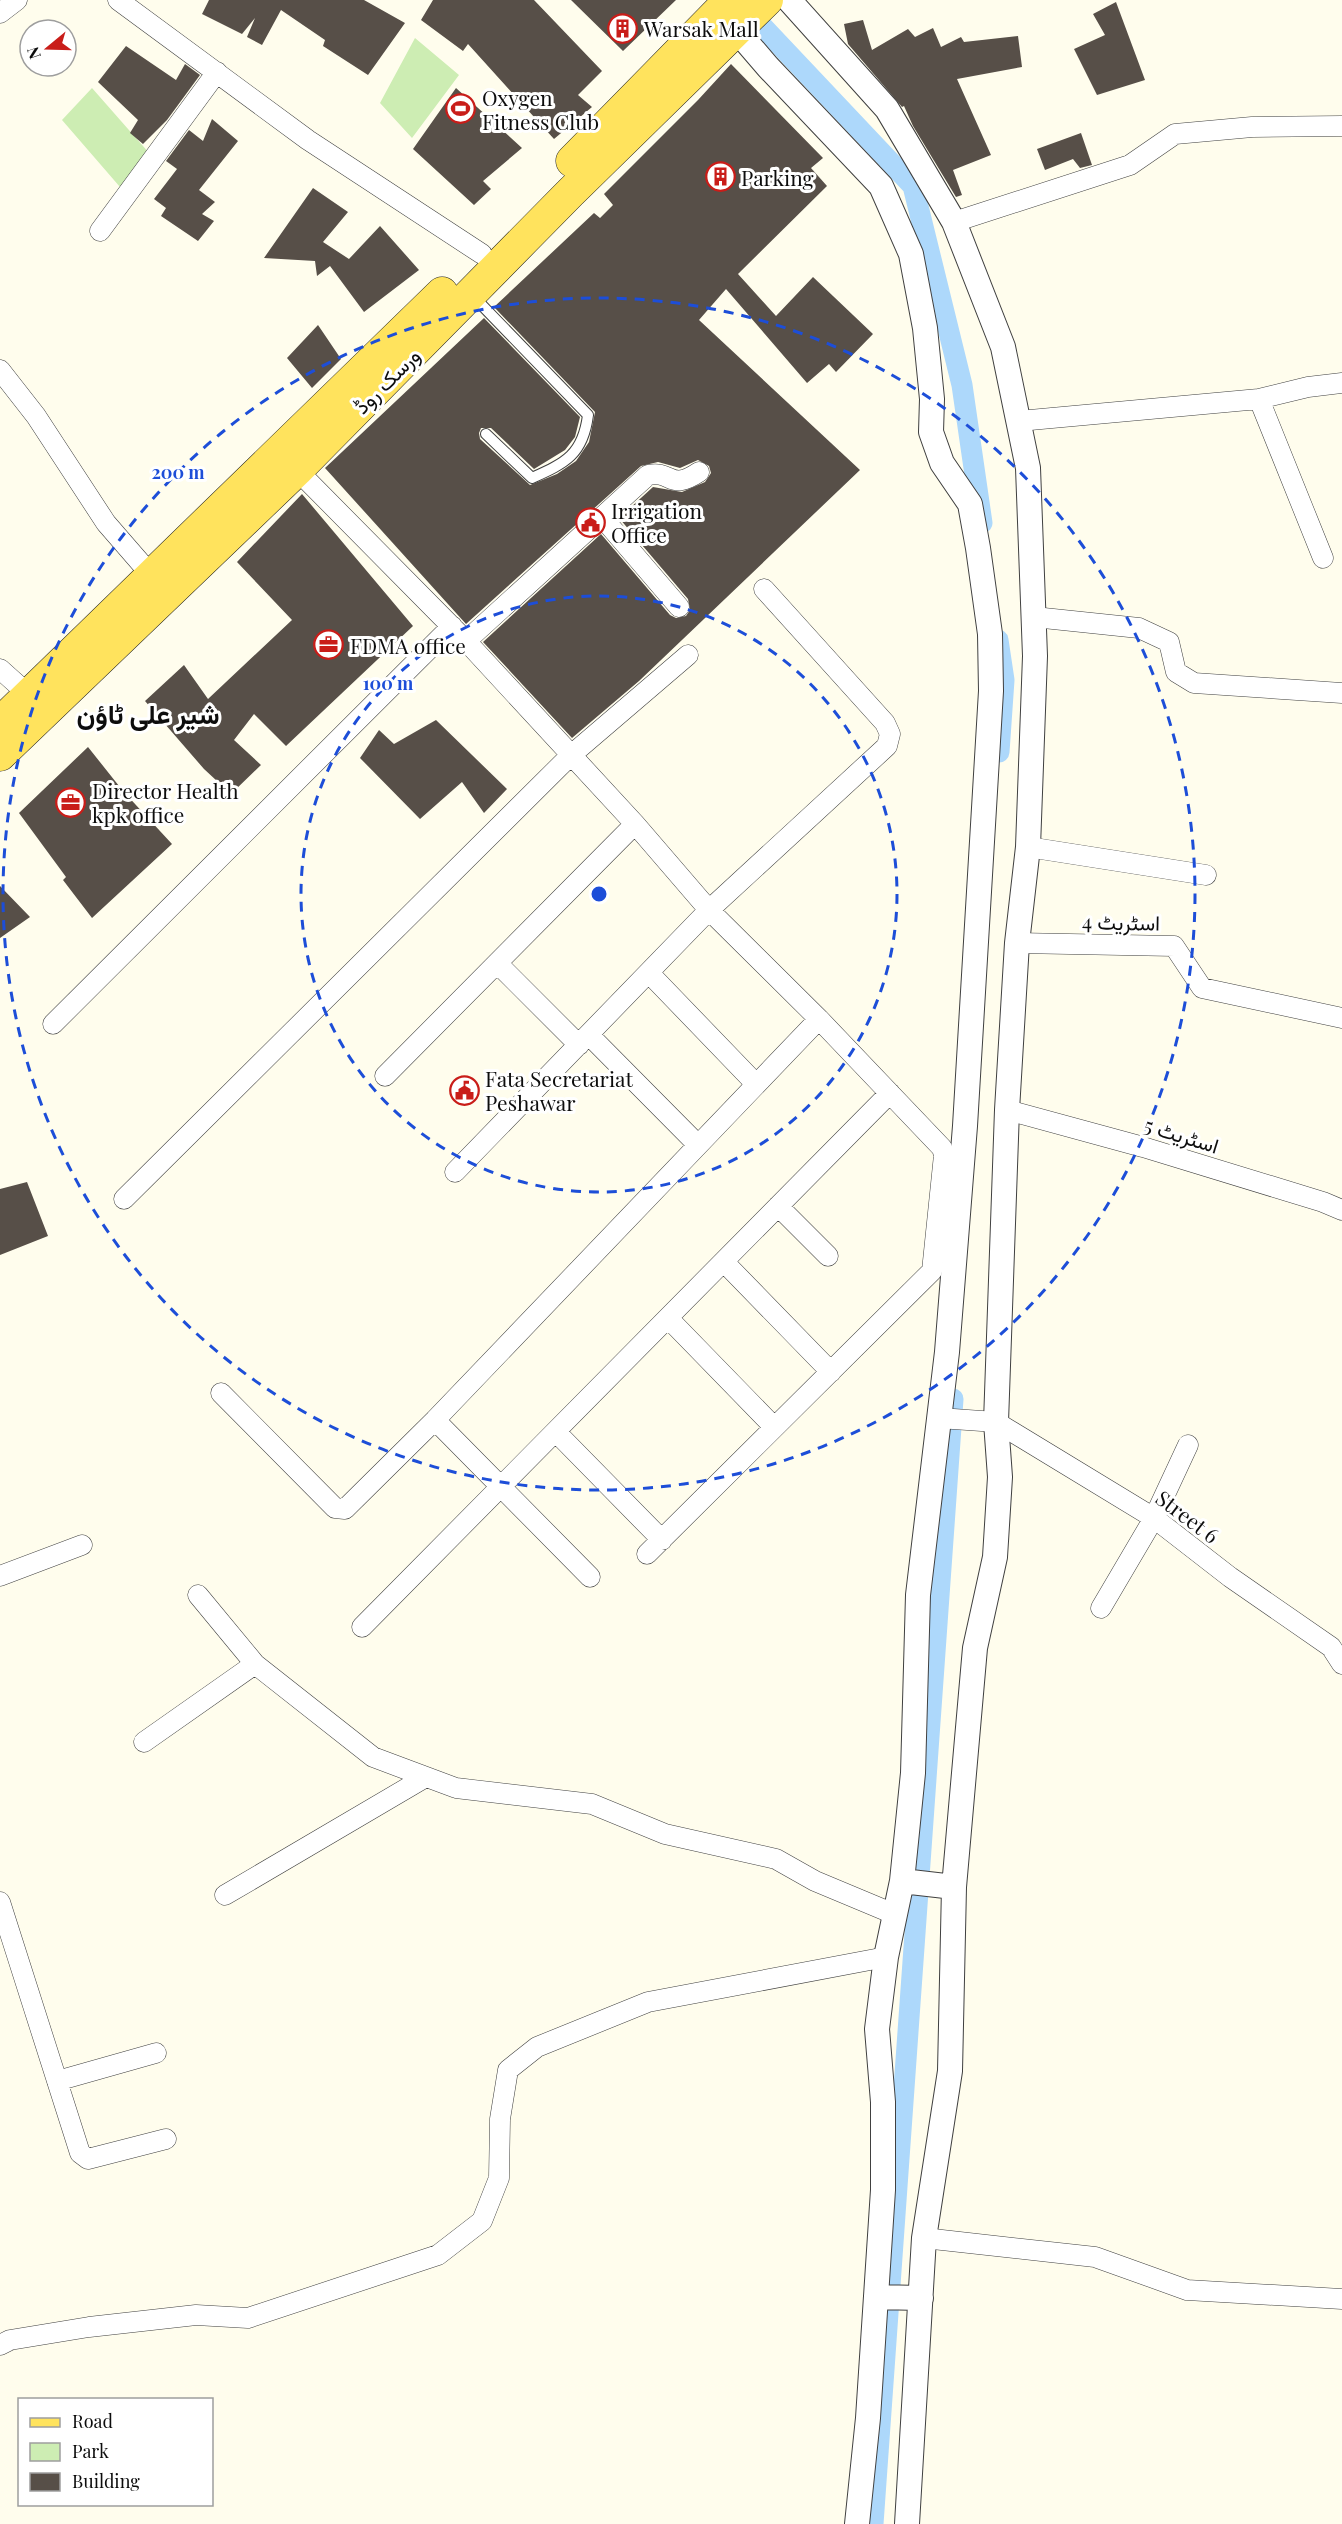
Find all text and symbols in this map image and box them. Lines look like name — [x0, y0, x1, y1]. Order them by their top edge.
building icon: Warsak Mall — [607, 12, 639, 44]
place label: Warsak Mall — [643, 14, 759, 42]
north arrow — [18, 18, 78, 78]
text: N — [21, 44, 45, 62]
place label: Oxygen Fitness Club — [482, 83, 599, 135]
sports icon: Oxygen Fitness Club — [445, 93, 477, 125]
building icon: Parking — [704, 161, 736, 193]
place label: Parking — [741, 163, 814, 191]
street label: ورسک روڈ — [347, 341, 426, 420]
text: 200 m — [151, 460, 205, 484]
place label: Irrigation Office — [611, 496, 702, 548]
public building icon: Irrigation Office — [574, 506, 606, 538]
office icon: FDMA office — [313, 629, 345, 661]
place label: FDMA office — [350, 631, 466, 659]
text: 100 m — [363, 671, 414, 695]
district label: شیر علی ٹاؤن — [76, 695, 220, 732]
place label: Director Health kpk office — [92, 776, 239, 828]
office icon: Director Health kpk office — [55, 786, 87, 818]
centre of rings — [589, 884, 609, 904]
street label: اسٹریٹ 4 — [1082, 906, 1160, 937]
place label: Fata Secretariat Peshawar — [485, 1064, 634, 1116]
public building icon: Fata Secretariat Peshawar — [448, 1074, 480, 1106]
street label: اسٹریٹ 5 — [1141, 1109, 1223, 1160]
street label: Street 6 — [1151, 1483, 1225, 1549]
legend — [18, 2398, 213, 2506]
text: Road — [72, 2409, 113, 2433]
text: Park — [72, 2439, 109, 2463]
text: Building — [72, 2469, 140, 2493]

